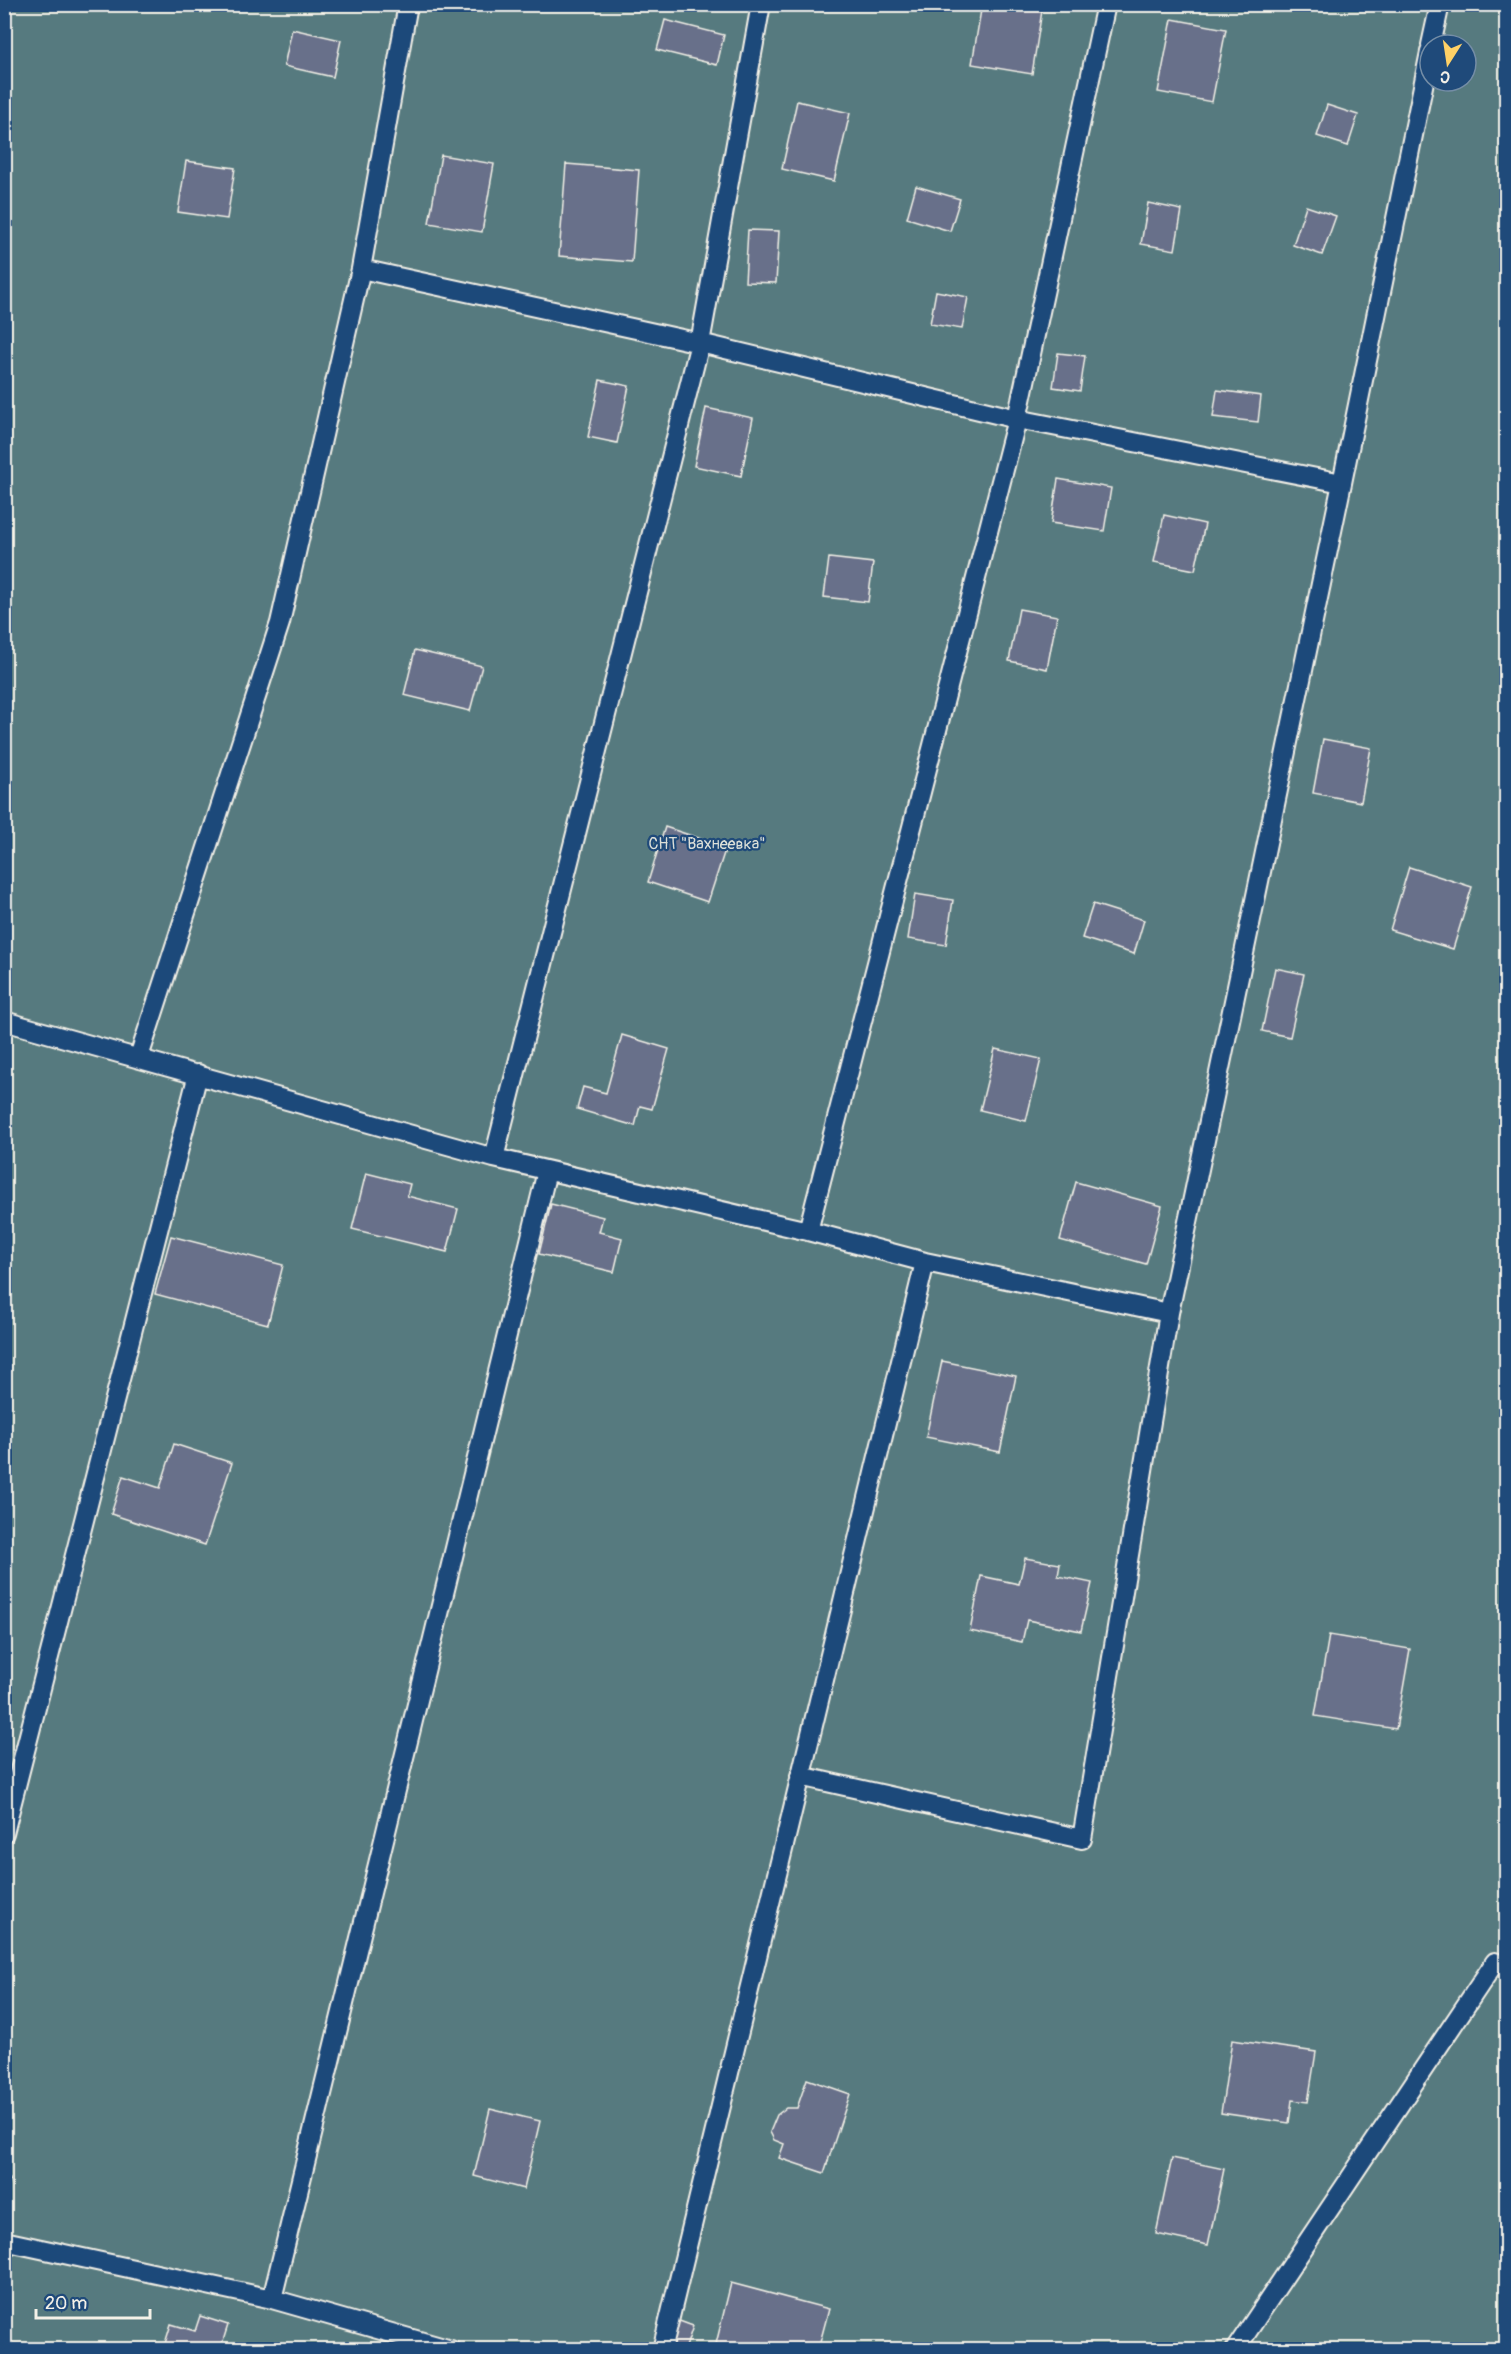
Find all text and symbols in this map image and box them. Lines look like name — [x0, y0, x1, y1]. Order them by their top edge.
north arrow — [1418, 33, 1478, 93]
text: С — [1438, 66, 1452, 88]
park label: СНТ "Вахнеевка" — [648, 834, 766, 854]
scale bar — [36, 2282, 150, 2320]
text: 20 m — [45, 2292, 87, 2315]

